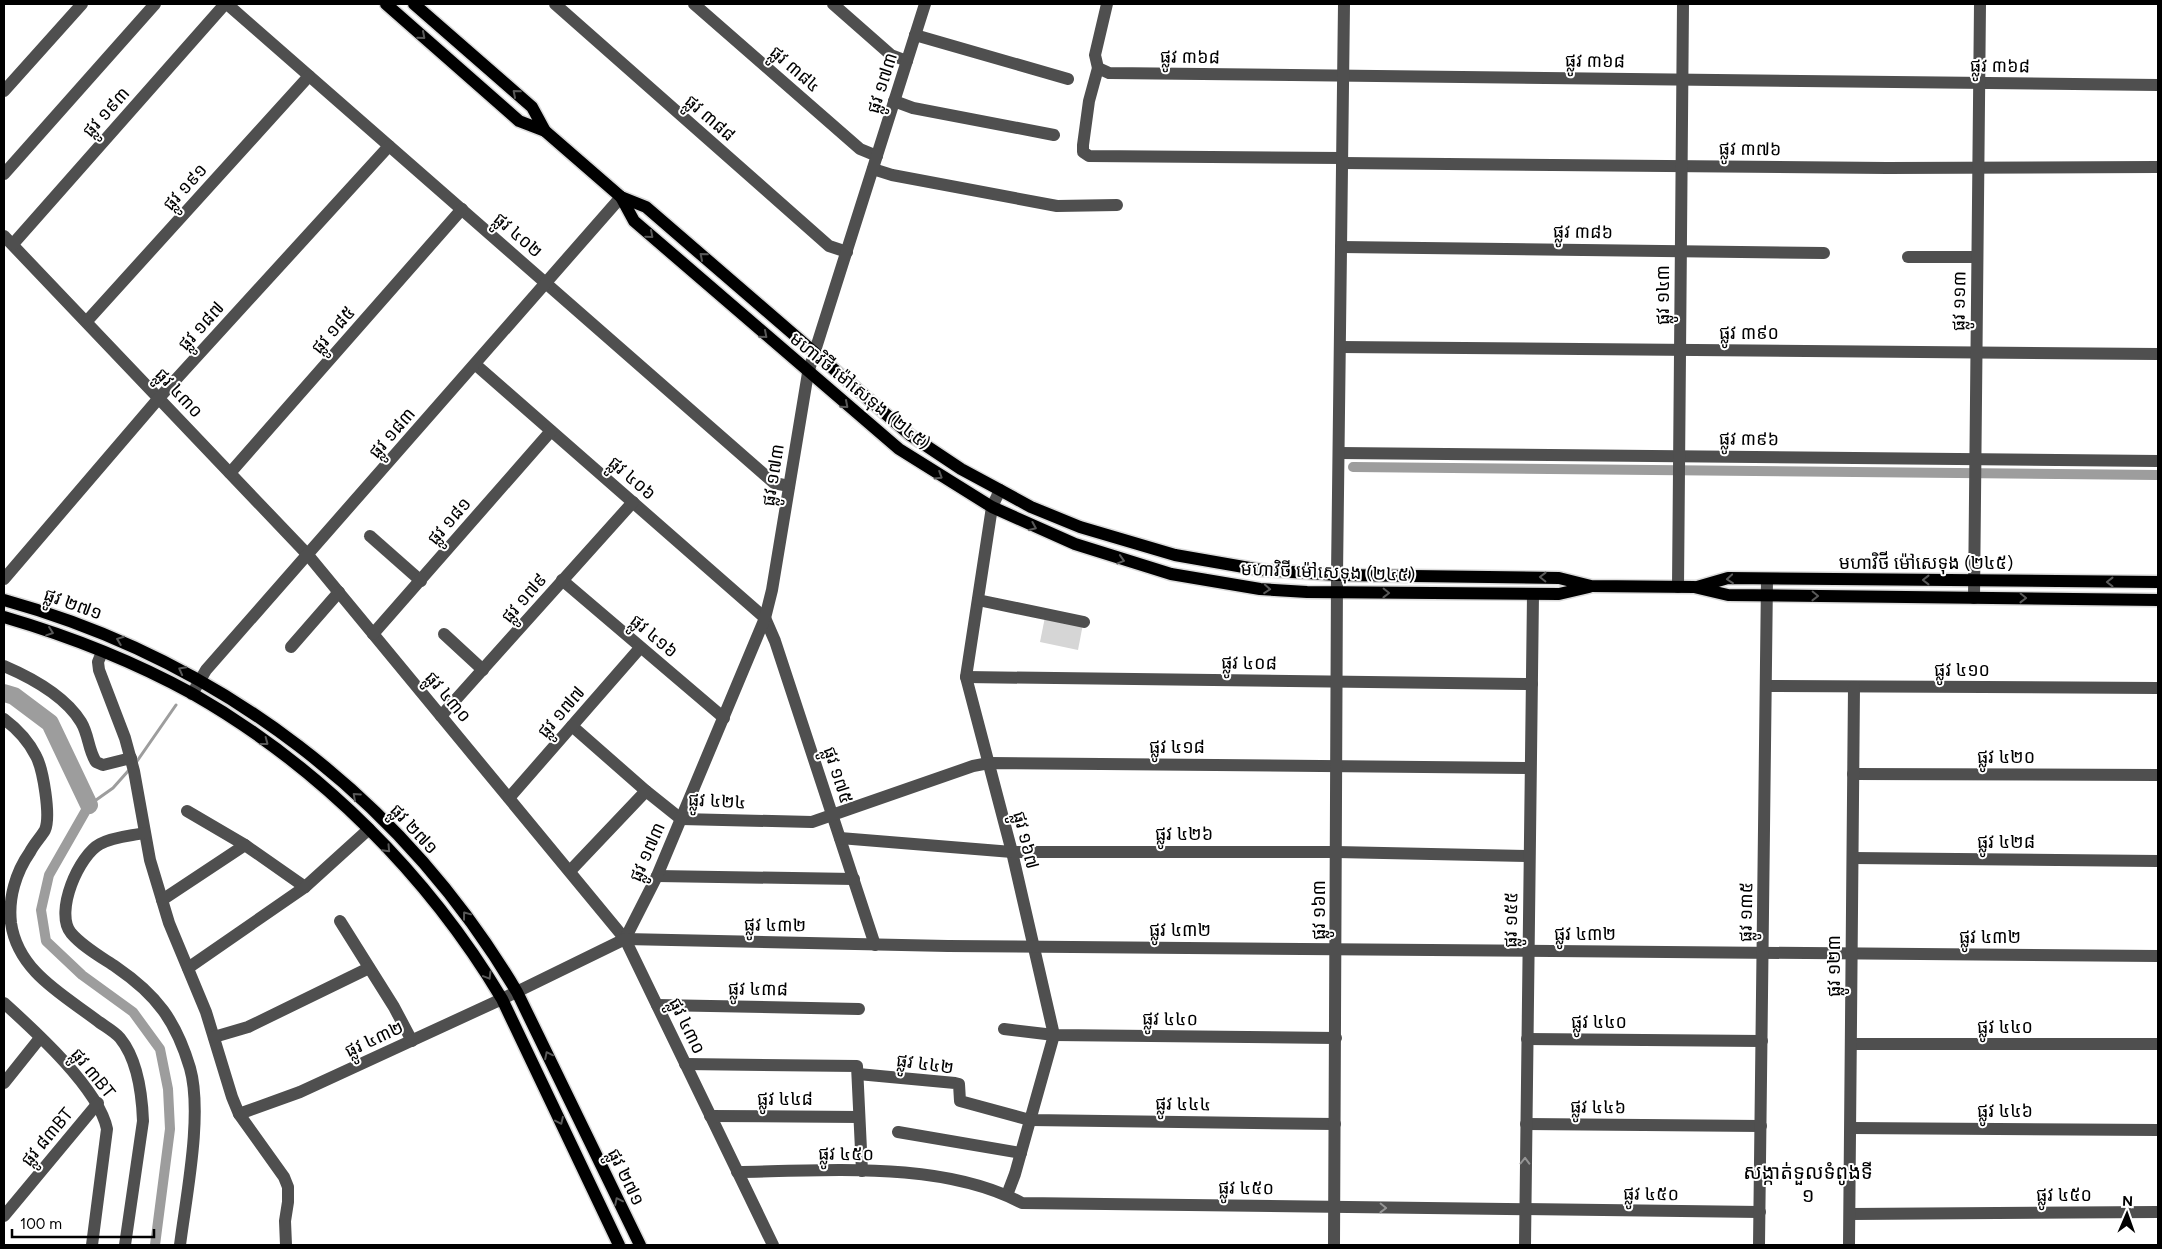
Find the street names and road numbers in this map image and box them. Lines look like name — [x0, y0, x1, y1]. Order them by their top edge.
street label: ផ្លូវ ៣៨៤ — [762, 41, 825, 101]
street label: ផ្លូវ ៣៦៨ — [1160, 45, 1220, 74]
street label: ផ្លូវ ៣៦៨ — [1565, 49, 1625, 78]
street label: ផ្លូវ ១៧៣ — [862, 50, 907, 118]
street label: ផ្លូវ ៣៦៨ — [1970, 54, 2030, 83]
street label: ផ្លូវ ១៩៣ — [78, 82, 138, 145]
street label: ផ្លូវ ៣៨៨ — [677, 90, 740, 150]
street label: ផ្លូវ ៣៧៦ — [1718, 137, 1782, 166]
street label: ផ្លូវ ១៩១ — [158, 159, 216, 219]
street label: ផ្លូវ ៤០២ — [485, 208, 547, 266]
street label: ផ្លូវ ៣៨៦ — [1553, 220, 1613, 249]
street label: ផ្លូវ ១៤៣ — [1652, 265, 1679, 325]
street label: ផ្លូវ ១១៣ — [1947, 271, 1976, 331]
street label: ផ្លូវ ១៨៧ — [173, 297, 233, 359]
street label: ផ្លូវ ១៨៥ — [306, 302, 364, 362]
street label: ផ្លូវ ៣៩០ — [1719, 322, 1779, 349]
street label: មហាវិថី ម៉ៅសេទុង (២៤៥) — [784, 327, 935, 456]
street label: ផ្លូវ ៤៣០ — [147, 364, 208, 426]
street label: ផ្លូវ ១៨៣ — [364, 403, 424, 466]
street label: ផ្លូវ ៣៩៦ — [1719, 427, 1779, 456]
street label: ផ្លូវ ១៧៣ — [757, 442, 794, 509]
street label: ផ្លូវ ៤០៦ — [600, 451, 660, 509]
street label: ផ្លូវ ១៨១ — [422, 493, 480, 553]
street label: មហាវិថី ម៉ៅសេទុង (២៤៥) — [1839, 551, 2013, 575]
street label: មហាវិថី ម៉ៅសេទុង (២៤៥) — [1240, 557, 1416, 588]
street label: ផ្លូវ ១៧៩ — [496, 569, 556, 631]
street label: ផ្លូវ ២៧១ — [39, 583, 105, 630]
street label: ផ្លូវ ៤១៦ — [622, 610, 683, 667]
street label: ផ្លូវ ៤០៨ — [1221, 652, 1277, 680]
street label: ផ្លូវ ៤១០ — [1934, 659, 1990, 686]
street label: ផ្លូវ ៤៣០ — [416, 667, 476, 731]
street label: ផ្លូវ ១៧៧ — [533, 682, 593, 746]
street label: ផ្លូវ ៤១៨ — [1149, 736, 1205, 763]
street label: ផ្លូវ ១៧៥ — [813, 744, 858, 808]
street label: ផ្លូវ ៤២០ — [1977, 746, 2035, 773]
street label: ផ្លូវ ៤២៤ — [687, 788, 747, 819]
street label: ផ្លូវ ២៧១ — [381, 799, 443, 862]
street label: ផ្លូវ ១៦៧ — [1003, 809, 1044, 872]
street label: ផ្លូវ ១៧៣ — [624, 819, 675, 887]
street label: ផ្លូវ ៤២៦ — [1155, 823, 1213, 850]
street label: ផ្លូវ ៤២៨ — [1977, 831, 2035, 858]
street label: ផ្លូវ ១៦៣ — [1308, 880, 1335, 940]
street label: ផ្លូវ ១៣៥ — [1734, 882, 1763, 942]
street label: ផ្លូវ ១៥៥ — [1500, 892, 1528, 948]
street label: ផ្លូវ ៤៣២ — [744, 913, 806, 942]
street label: ផ្លូវ ៤៣២ — [1149, 919, 1211, 946]
street label: ផ្លូវ ៤៣២ — [1554, 923, 1616, 950]
street label: ផ្លូវ ៤៣២ — [1959, 926, 2021, 953]
street label: ផ្លូវ ១២៣ — [1823, 935, 1850, 997]
street label: ផ្លូវ ៤៣៨ — [728, 977, 788, 1006]
street label: ផ្លូវ ៤៣០ — [659, 994, 710, 1060]
street label: ផ្លូវ ៤៤០ — [1142, 1008, 1198, 1036]
street label: ផ្លូវ ៤៤០ — [1571, 1011, 1627, 1038]
street label: ផ្លូវ ៤៣២ — [341, 1016, 409, 1067]
street label: ផ្លូវ ៤៤០ — [1977, 1016, 2033, 1043]
street label: ផ្លូវ ៣BT — [62, 1043, 120, 1106]
street label: ផ្លូវ ៤៤២ — [894, 1049, 955, 1084]
street label: ផ្លូវ ៤៤៨ — [757, 1088, 813, 1115]
street label: ផ្លូវ ៤៤៤ — [1155, 1093, 1211, 1121]
street label: ផ្លូវ ៤៤៦ — [1570, 1096, 1626, 1124]
street label: ផ្លូវ ៤៤៦ — [1977, 1100, 2033, 1127]
street label: ផ្លូវ ៨៣BT — [16, 1103, 82, 1174]
street label: ផ្លូវ ៤៥០ — [818, 1143, 874, 1171]
street label: ផ្លូវ ២៧១ — [598, 1145, 649, 1211]
street label: ផ្លូវ ៤៥០ — [1218, 1177, 1274, 1205]
street label: ផ្លូវ ៤៥០ — [1623, 1183, 1679, 1211]
street label: ផ្លូវ ៤៥០ — [2036, 1184, 2092, 1211]

